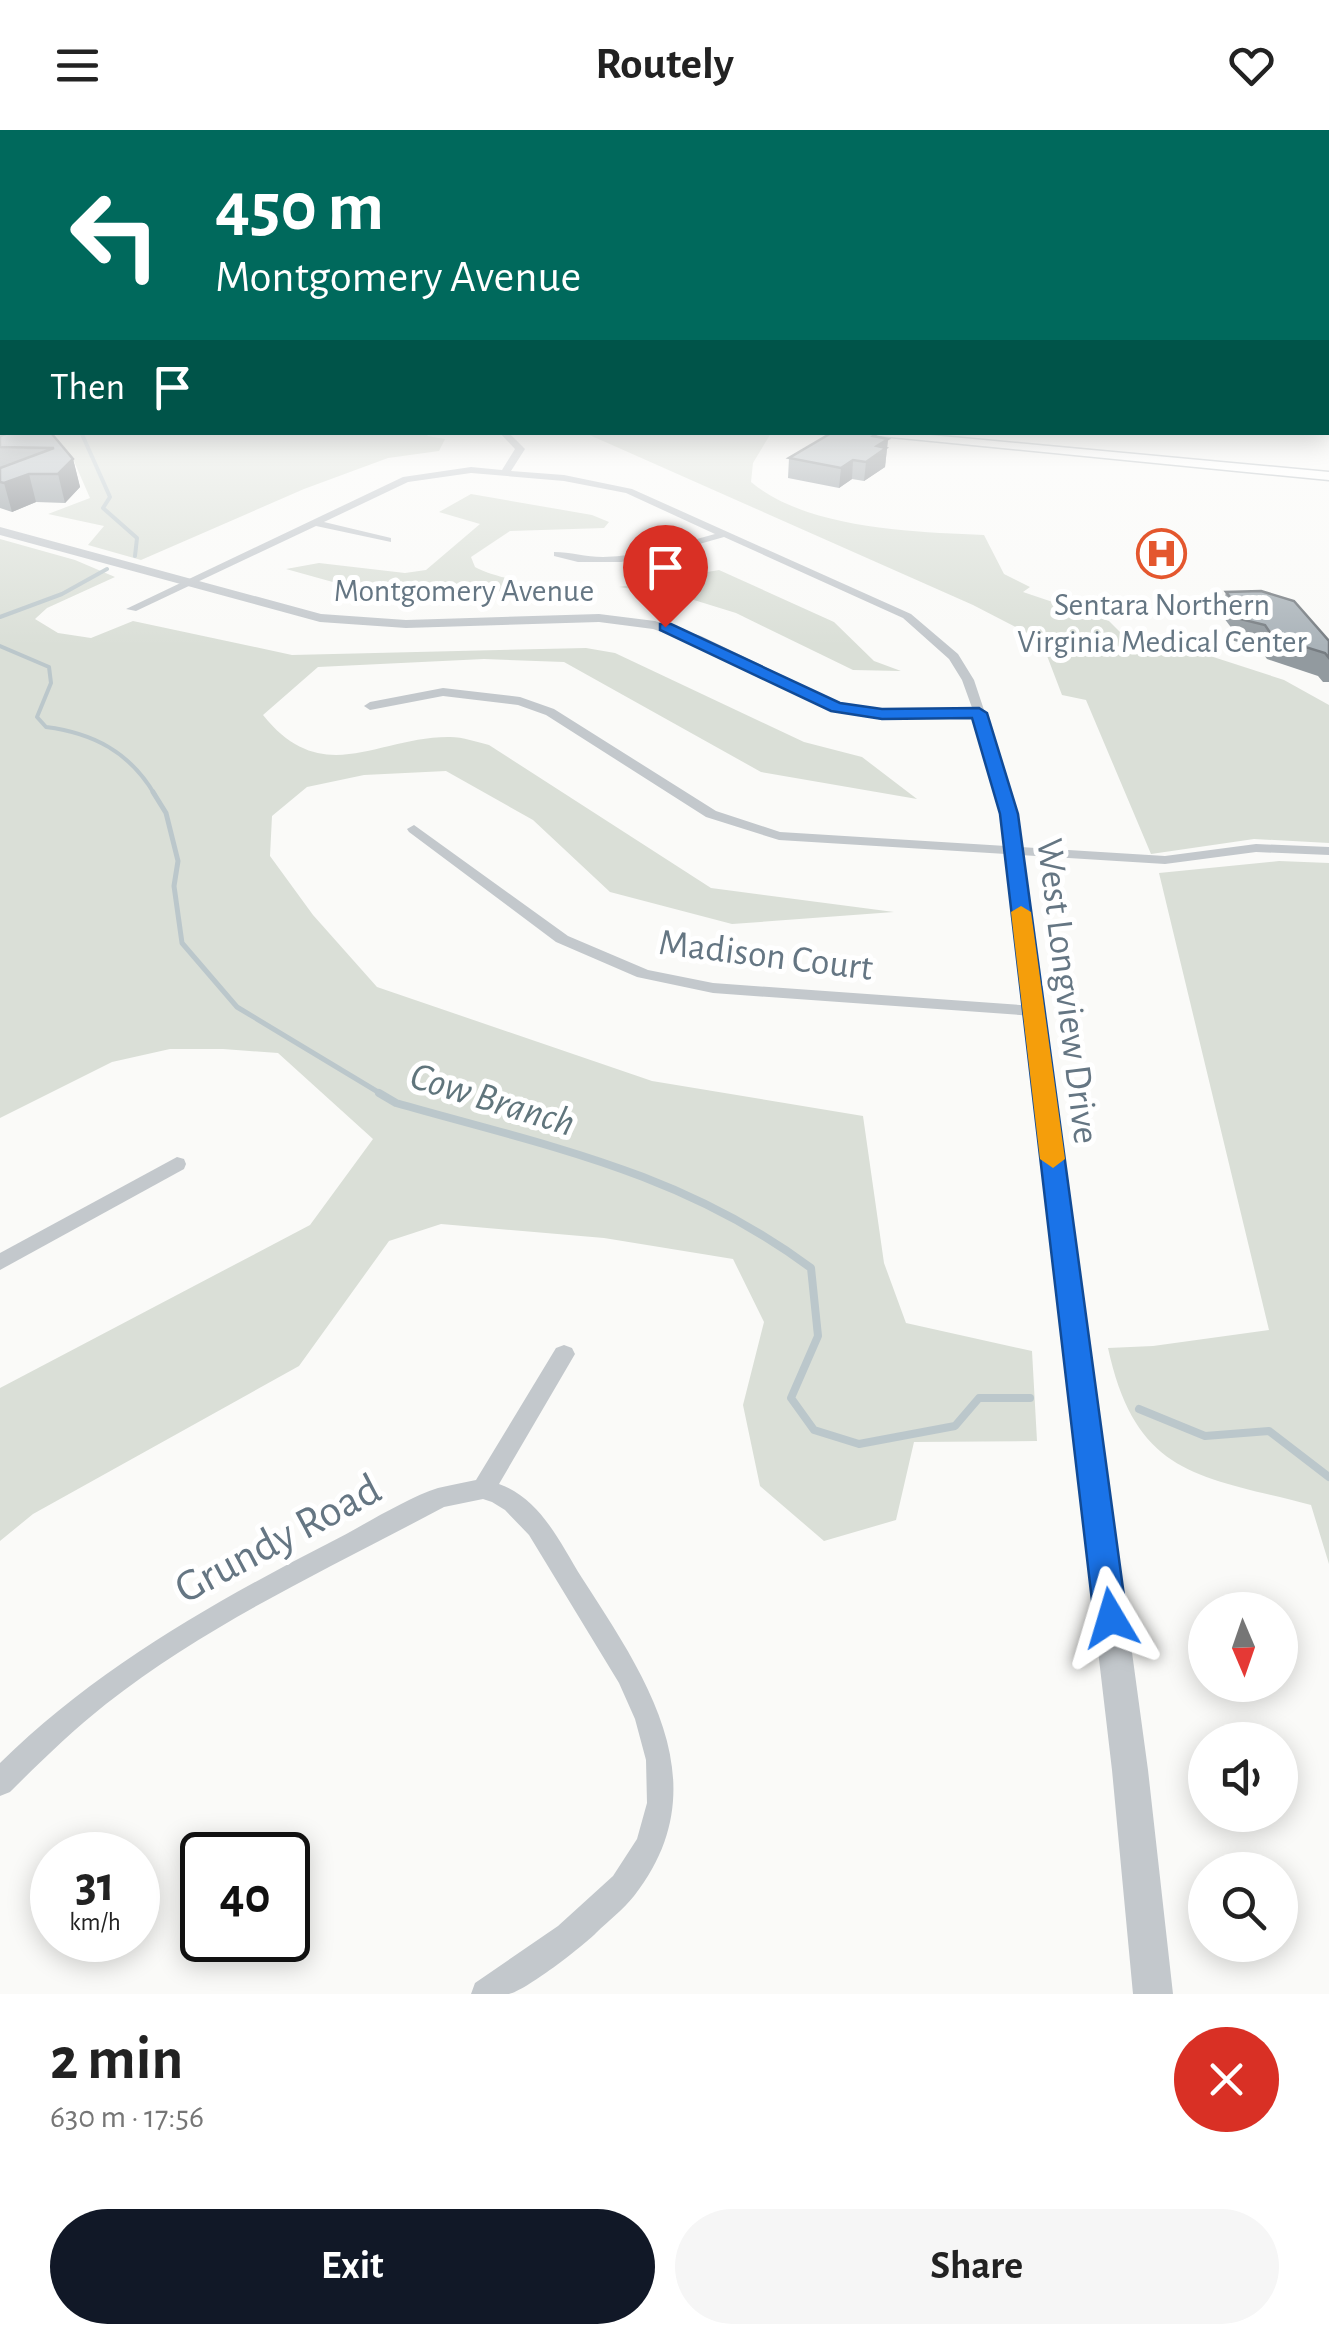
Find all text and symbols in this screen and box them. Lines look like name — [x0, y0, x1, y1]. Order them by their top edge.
icon: menu — [50, 38, 105, 93]
icon: heart — [1224, 38, 1279, 93]
text: Routely — [595, 42, 734, 87]
icon: left — [50, 170, 180, 300]
text: 450 m — [215, 173, 384, 243]
text: Montgomery Avenue — [215, 255, 581, 300]
icon: arrive — [145, 360, 200, 415]
text: Then — [50, 369, 125, 407]
pin — [623, 525, 708, 628]
hospital icon: Sentara Northern Virginia Medical Center — [1136, 528, 1188, 580]
icon: arrive — [638, 540, 693, 595]
street label: Montgomery Avenue — [334, 575, 594, 607]
place label: Sentara Northern Virginia Medical Center — [1017, 589, 1307, 658]
street label: West Longview Drive — [1029, 836, 1105, 1146]
street label: Madison Court — [657, 924, 875, 988]
water label: Cow Branch — [405, 1056, 579, 1144]
street label: Grundy Road — [168, 1466, 388, 1612]
position arrow — [1059, 1566, 1163, 1670]
north arrow — [1188, 1592, 1298, 1702]
map controls — [1188, 1592, 1298, 1962]
button: sound — [1188, 1722, 1298, 1832]
speed limit sign: 40 — [180, 1832, 310, 1962]
button: search — [1188, 1852, 1298, 1962]
text: 31 — [75, 1860, 115, 1910]
text: km/h — [69, 1910, 121, 1935]
button: close — [1174, 2027, 1279, 2132]
text: 2 min — [50, 2030, 183, 2090]
text: 630 m · 17:56 — [50, 2101, 204, 2133]
button: Exit — [50, 2209, 655, 2324]
button: Share — [675, 2209, 1279, 2324]

